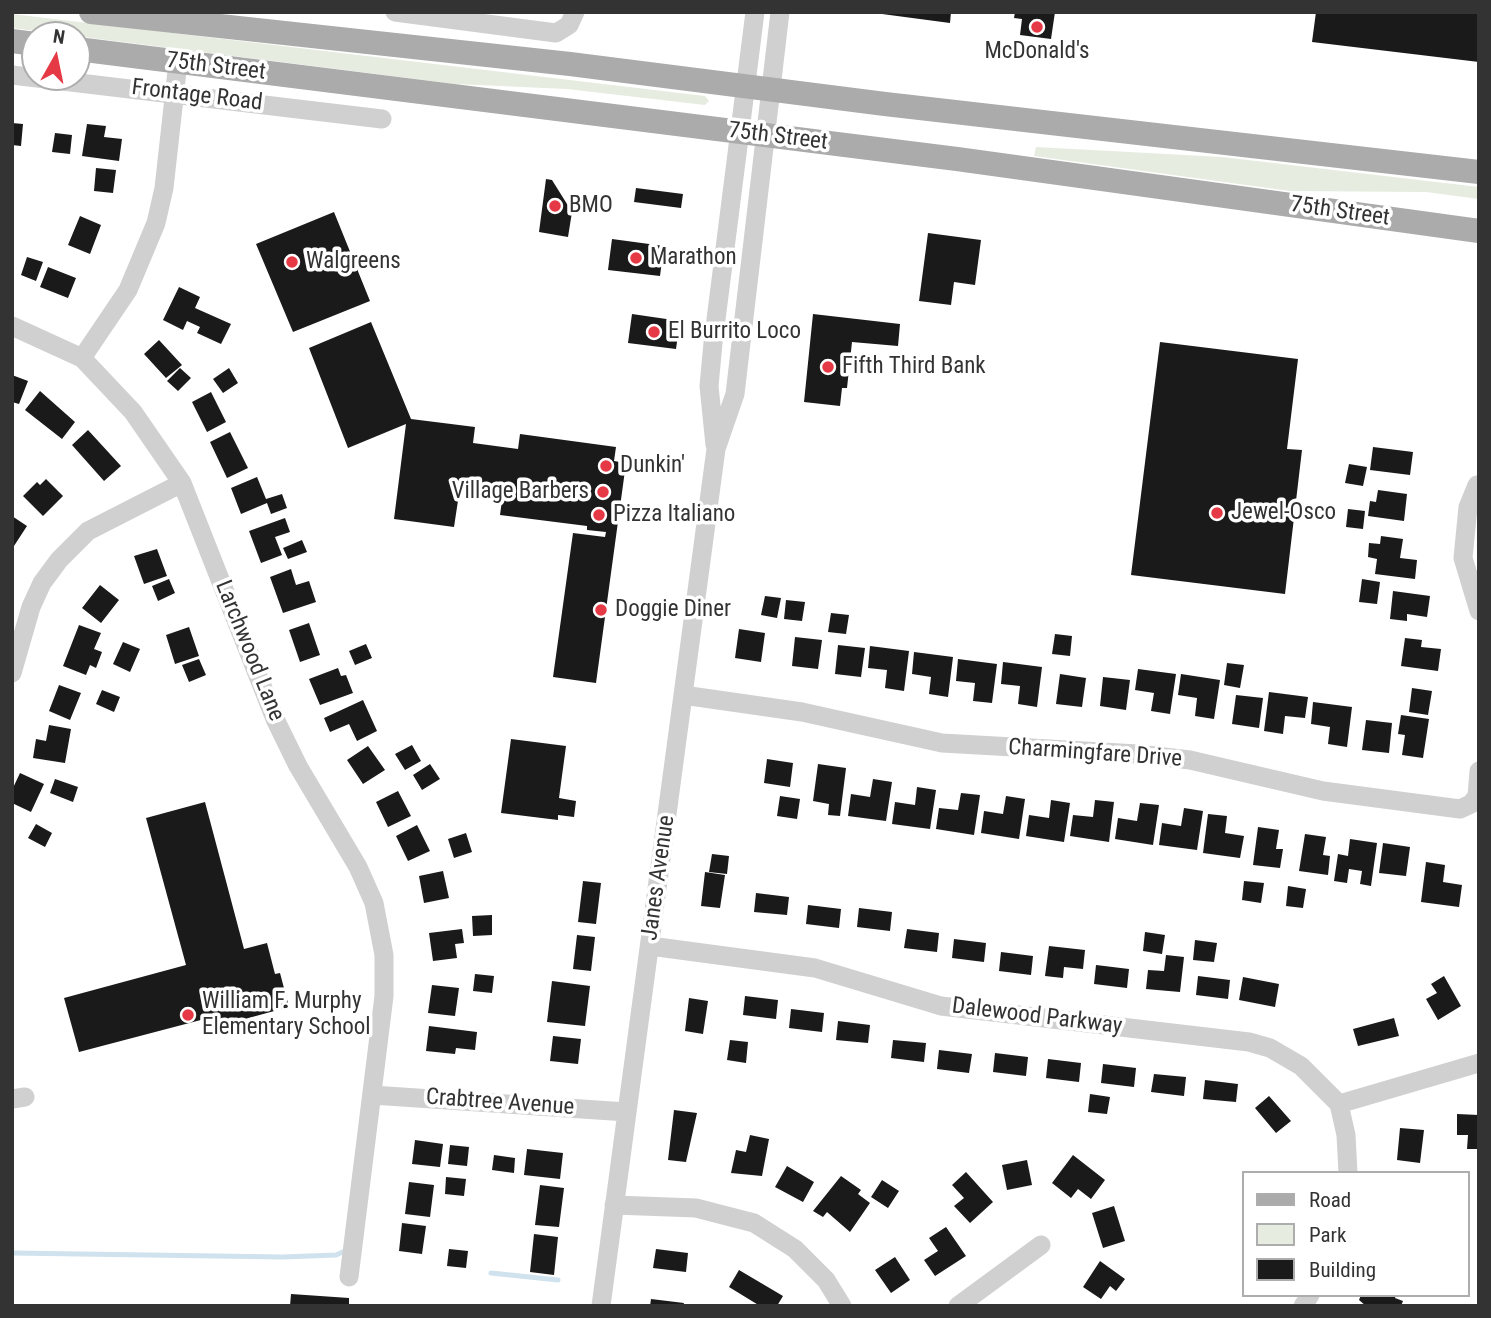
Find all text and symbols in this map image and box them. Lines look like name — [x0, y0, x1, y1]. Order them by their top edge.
marker: McDonald's — [1029, 19, 1045, 35]
north arrow — [21, 21, 91, 91]
text: N — [51, 24, 67, 49]
place label: McDonald's — [984, 38, 1090, 66]
street label: 75th Street — [165, 47, 267, 87]
street label: Frontage Road — [130, 74, 264, 118]
street label: 75th Street — [727, 117, 829, 157]
street label: 75th Street — [1289, 191, 1391, 233]
place label: BMO — [569, 192, 613, 220]
marker: BMO — [547, 198, 563, 214]
place label: Marathon — [650, 244, 737, 272]
place label: Walgreens — [306, 248, 401, 276]
marker: Marathon — [628, 250, 644, 266]
marker: Walgreens — [284, 254, 300, 270]
place label: El Burrito Loco — [668, 318, 801, 346]
marker: El Burrito Loco — [646, 324, 662, 340]
place label: Fifth Third Bank — [842, 353, 986, 381]
marker: Fifth Third Bank — [820, 359, 836, 375]
place label: Dunkin' — [620, 452, 685, 480]
marker: Dunkin' — [598, 458, 614, 474]
place label: Village Barbers — [452, 478, 589, 506]
marker: Village Barbers — [595, 484, 611, 500]
place label: Jewel-Osco — [1231, 499, 1336, 527]
place label: Pizza Italiano — [613, 501, 735, 529]
marker: Jewel-Osco — [1209, 505, 1225, 521]
marker: Pizza Italiano — [591, 507, 607, 523]
street label: Larchwood Lane — [208, 577, 290, 725]
place label: Doggie Diner — [615, 596, 731, 624]
marker: Doggie Diner — [593, 602, 609, 618]
street label: Charmingfare Drive — [1007, 734, 1183, 774]
street label: Janes Avenue — [637, 814, 681, 942]
place label: William F. Murphy Elementary School — [202, 988, 371, 1042]
street label: Dalewood Parkway — [950, 993, 1124, 1041]
marker: William F. Murphy Elementary School — [180, 1007, 196, 1023]
street label: Crabtree Avenue — [425, 1084, 575, 1122]
legend — [1242, 1171, 1470, 1297]
text: Road — [1309, 1188, 1351, 1212]
text: Park — [1309, 1223, 1346, 1247]
text: Building — [1309, 1258, 1376, 1282]

